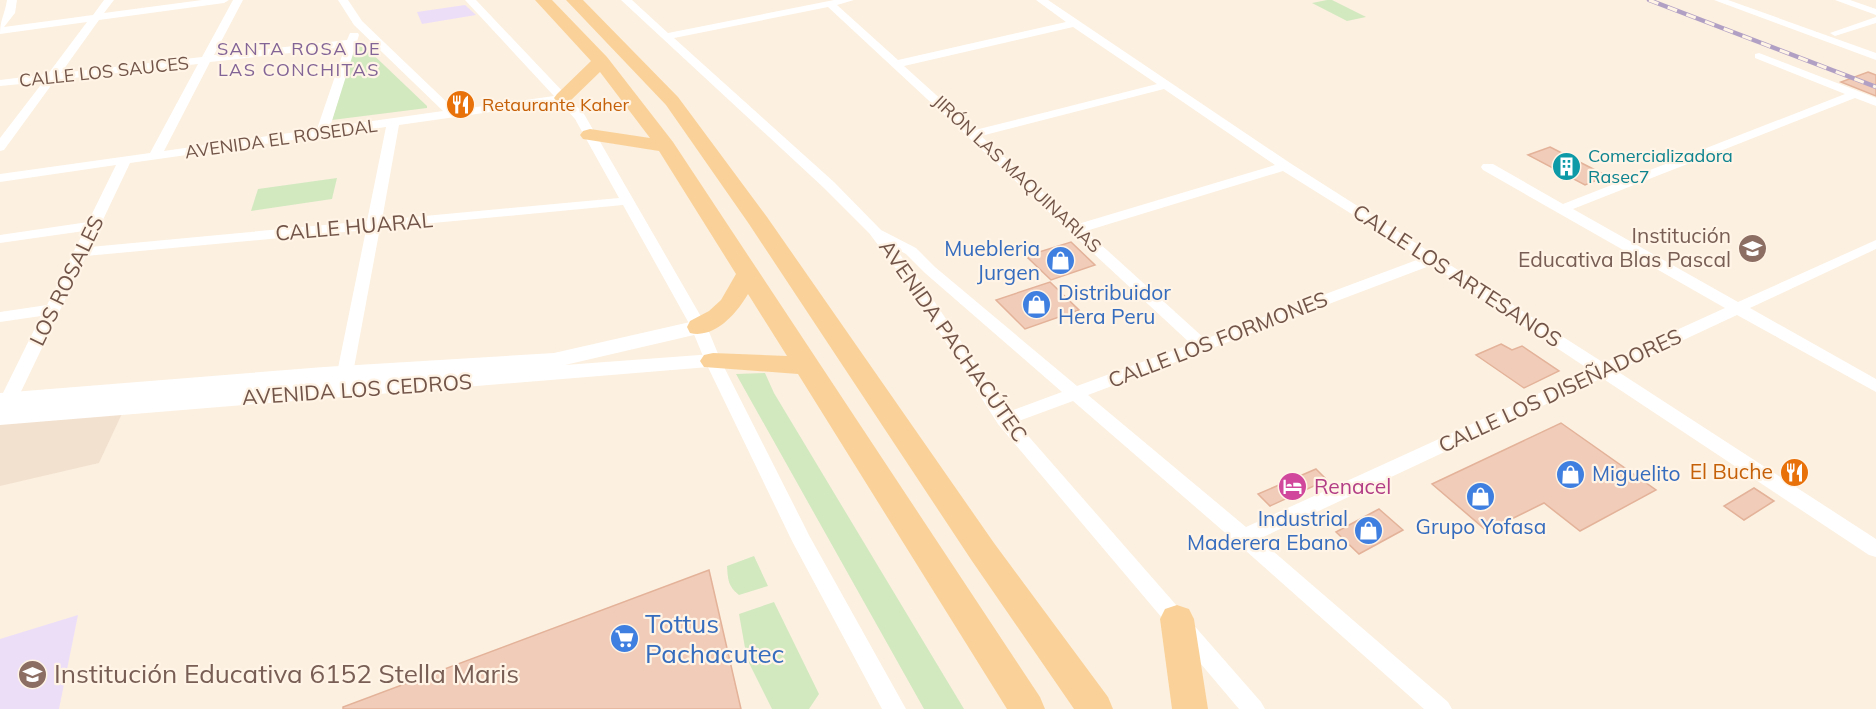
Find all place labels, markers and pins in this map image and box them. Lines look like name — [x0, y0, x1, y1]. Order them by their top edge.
restaurant icon: Retaurante Kaher — [445, 89, 477, 121]
place label: Retaurante Kaher — [482, 93, 630, 116]
place label: Comercializadora Rasec7 — [1588, 144, 1733, 188]
building icon: Comercializadora Rasec7 — [1551, 150, 1583, 182]
place label: Institución Educativa Blas Pascal — [1518, 222, 1731, 272]
school or university icon: Institución Educativa Blas Pascal — [1736, 232, 1768, 264]
place label: Muebleria Jurgen — [944, 235, 1040, 285]
shop icon: Muebleria Jurgen — [1045, 245, 1077, 277]
place label: Distribuidor Hera Peru — [1058, 279, 1171, 329]
shop icon: Distribuidor Hera Peru — [1021, 289, 1053, 321]
restaurant icon: El Buche — [1778, 456, 1810, 488]
shop icon: Miguelito — [1555, 458, 1587, 490]
place label: El Buche — [1690, 458, 1773, 484]
place label: Miguelito — [1592, 460, 1680, 486]
hotel icon: Renacel — [1277, 471, 1309, 503]
place label: Renacel — [1314, 473, 1391, 499]
shop icon: Grupo Yofasa — [1465, 480, 1497, 512]
place label: Industrial Maderera Ebano — [1187, 505, 1348, 555]
place label: Grupo Yofasa — [1416, 513, 1546, 539]
shop icon: Industrial Maderera Ebano — [1353, 515, 1385, 547]
place label: Tottus Pachacutec — [645, 607, 784, 670]
supermarket icon: Tottus Pachacutec — [608, 623, 640, 655]
place label: Institución Educativa 6152 Stella Maris — [54, 657, 519, 690]
school or university icon: Institución Educativa 6152 Stella Maris — [17, 658, 49, 690]

